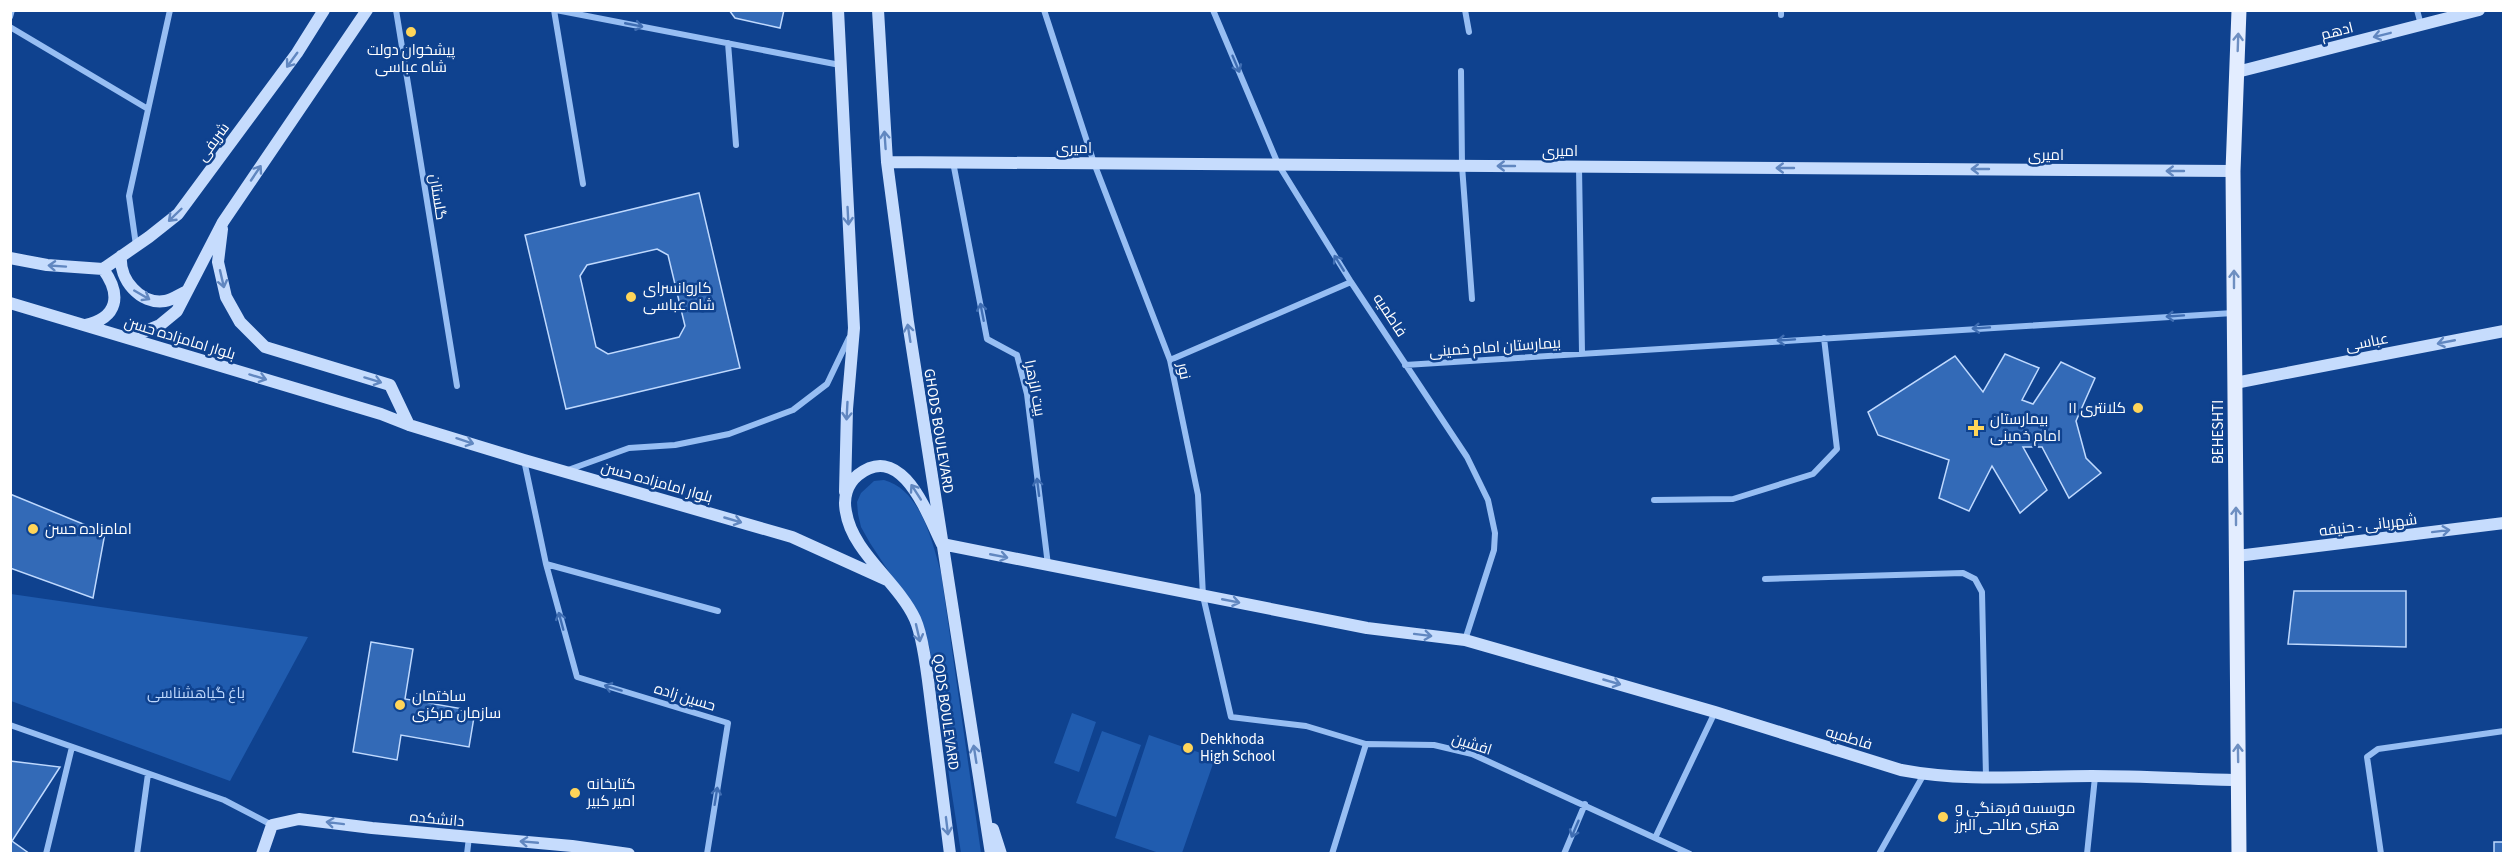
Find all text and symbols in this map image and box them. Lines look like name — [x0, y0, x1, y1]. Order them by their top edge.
street label: ادهم — [2319, 17, 2356, 46]
one-way arrow — [623, 20, 643, 31]
marker: پیشخوان دولت شاه عباسی — [404, 25, 418, 39]
one-way arrow — [2373, 30, 2392, 42]
one-way arrow — [2232, 33, 2244, 53]
place label: پیشخوان دولت شاه عباسی — [367, 40, 455, 78]
one-way arrow — [286, 51, 298, 67]
one-way arrow — [1231, 55, 1242, 73]
street label: شریفی — [192, 119, 235, 166]
one-way arrow — [880, 130, 891, 150]
street label: امیری — [1056, 138, 1092, 159]
street label: امیری — [1542, 141, 1578, 162]
street label: امیری — [2028, 145, 2064, 166]
one-way arrow — [1496, 160, 1516, 172]
one-way arrow — [1775, 162, 1795, 174]
one-way arrow — [1970, 163, 1990, 175]
one-way arrow — [2165, 165, 2185, 176]
one-way arrow — [250, 166, 262, 182]
street label: گلستان — [424, 172, 452, 222]
one-way arrow — [843, 206, 854, 225]
one-way arrow — [167, 208, 182, 223]
one-way arrow — [1333, 255, 1345, 272]
one-way arrow — [47, 260, 67, 271]
one-way arrow — [216, 270, 228, 289]
one-way arrow — [2228, 270, 2240, 290]
place label: کاروانسرای شاه عباسی — [643, 278, 715, 316]
one-way arrow — [133, 289, 150, 301]
street label: فاطمیه — [1368, 289, 1411, 341]
marker: کاروانسرای شاه عباسی — [624, 290, 638, 304]
one-way arrow — [976, 303, 987, 322]
one-way arrow — [2166, 311, 2186, 322]
street label: بلوار امامزاده حسن — [122, 312, 238, 365]
one-way arrow — [1971, 323, 1991, 334]
one-way arrow — [904, 324, 915, 344]
street label: عباسی — [2344, 328, 2390, 357]
street label: بیمارستان امام خمینی — [1428, 332, 1562, 363]
one-way arrow — [1777, 335, 1797, 346]
one-way arrow — [2437, 337, 2456, 348]
street label: بیت الزهرا — [1019, 358, 1050, 418]
street label: نور — [1171, 360, 1196, 381]
street label: GHODS BOULEVARD — [918, 367, 959, 495]
one-way arrow — [248, 372, 267, 383]
one-way arrow — [363, 375, 382, 386]
place label: کلانتری ۱۱ — [2068, 398, 2126, 419]
one-way arrow — [842, 400, 853, 420]
street label: BEHESHTI — [2208, 400, 2229, 464]
marker: کلانتری ۱۱ — [2131, 401, 2145, 415]
place label: بیمارستان امام خمینی — [1990, 409, 2061, 447]
marker: بیمارستان امام خمینی — [1967, 419, 1985, 437]
one-way arrow — [455, 436, 474, 447]
street label: بلوار امامزاده حسن — [599, 457, 715, 508]
one-way arrow — [1033, 477, 1044, 497]
one-way arrow — [909, 483, 922, 500]
one-way arrow — [2230, 507, 2242, 527]
street label: شهربانی - حنیفه — [2318, 509, 2418, 542]
one-way arrow — [723, 515, 742, 526]
place label: امامزاده حسن — [45, 519, 132, 540]
marker: امامزاده حسن — [26, 522, 40, 536]
one-way arrow — [2430, 525, 2450, 536]
one-way arrow — [988, 551, 1008, 562]
one-way arrow — [1221, 596, 1241, 607]
one-way arrow — [555, 612, 566, 631]
one-way arrow — [913, 622, 924, 642]
one-way arrow — [1413, 629, 1433, 640]
street label: QODS BOULEVARD — [927, 653, 964, 772]
one-way arrow — [1602, 677, 1621, 688]
street label: حسین زاده — [652, 678, 718, 717]
one-way arrow — [604, 682, 623, 693]
park label: باغ گیاهشناسی — [147, 683, 245, 704]
place label: ساختمان سازمان مرکزی — [412, 686, 501, 724]
marker: ساختمان سازمان مرکزی — [393, 698, 407, 712]
street label: فاطمیه — [1823, 721, 1875, 756]
street label: افشین — [1449, 728, 1495, 761]
place label: Dehkhoda High School — [1200, 729, 1275, 767]
marker: Dehkhoda High School — [1181, 741, 1195, 755]
one-way arrow — [2232, 744, 2244, 764]
one-way arrow — [969, 745, 980, 765]
place label: کتابخانه امیر کبیر — [586, 774, 635, 812]
marker: کتابخانه امیر کبیر — [568, 786, 582, 800]
one-way arrow — [711, 786, 722, 806]
place label: موسسه فرهنگی و هنری صالحی البرز — [1954, 798, 2075, 836]
street label: دانشکده — [409, 807, 465, 832]
marker: موسسه فرهنگی و هنری صالحی البرز — [1936, 810, 1950, 824]
one-way arrow — [941, 815, 952, 835]
one-way arrow — [326, 818, 346, 829]
one-way arrow — [1569, 819, 1580, 837]
one-way arrow — [520, 836, 540, 847]

